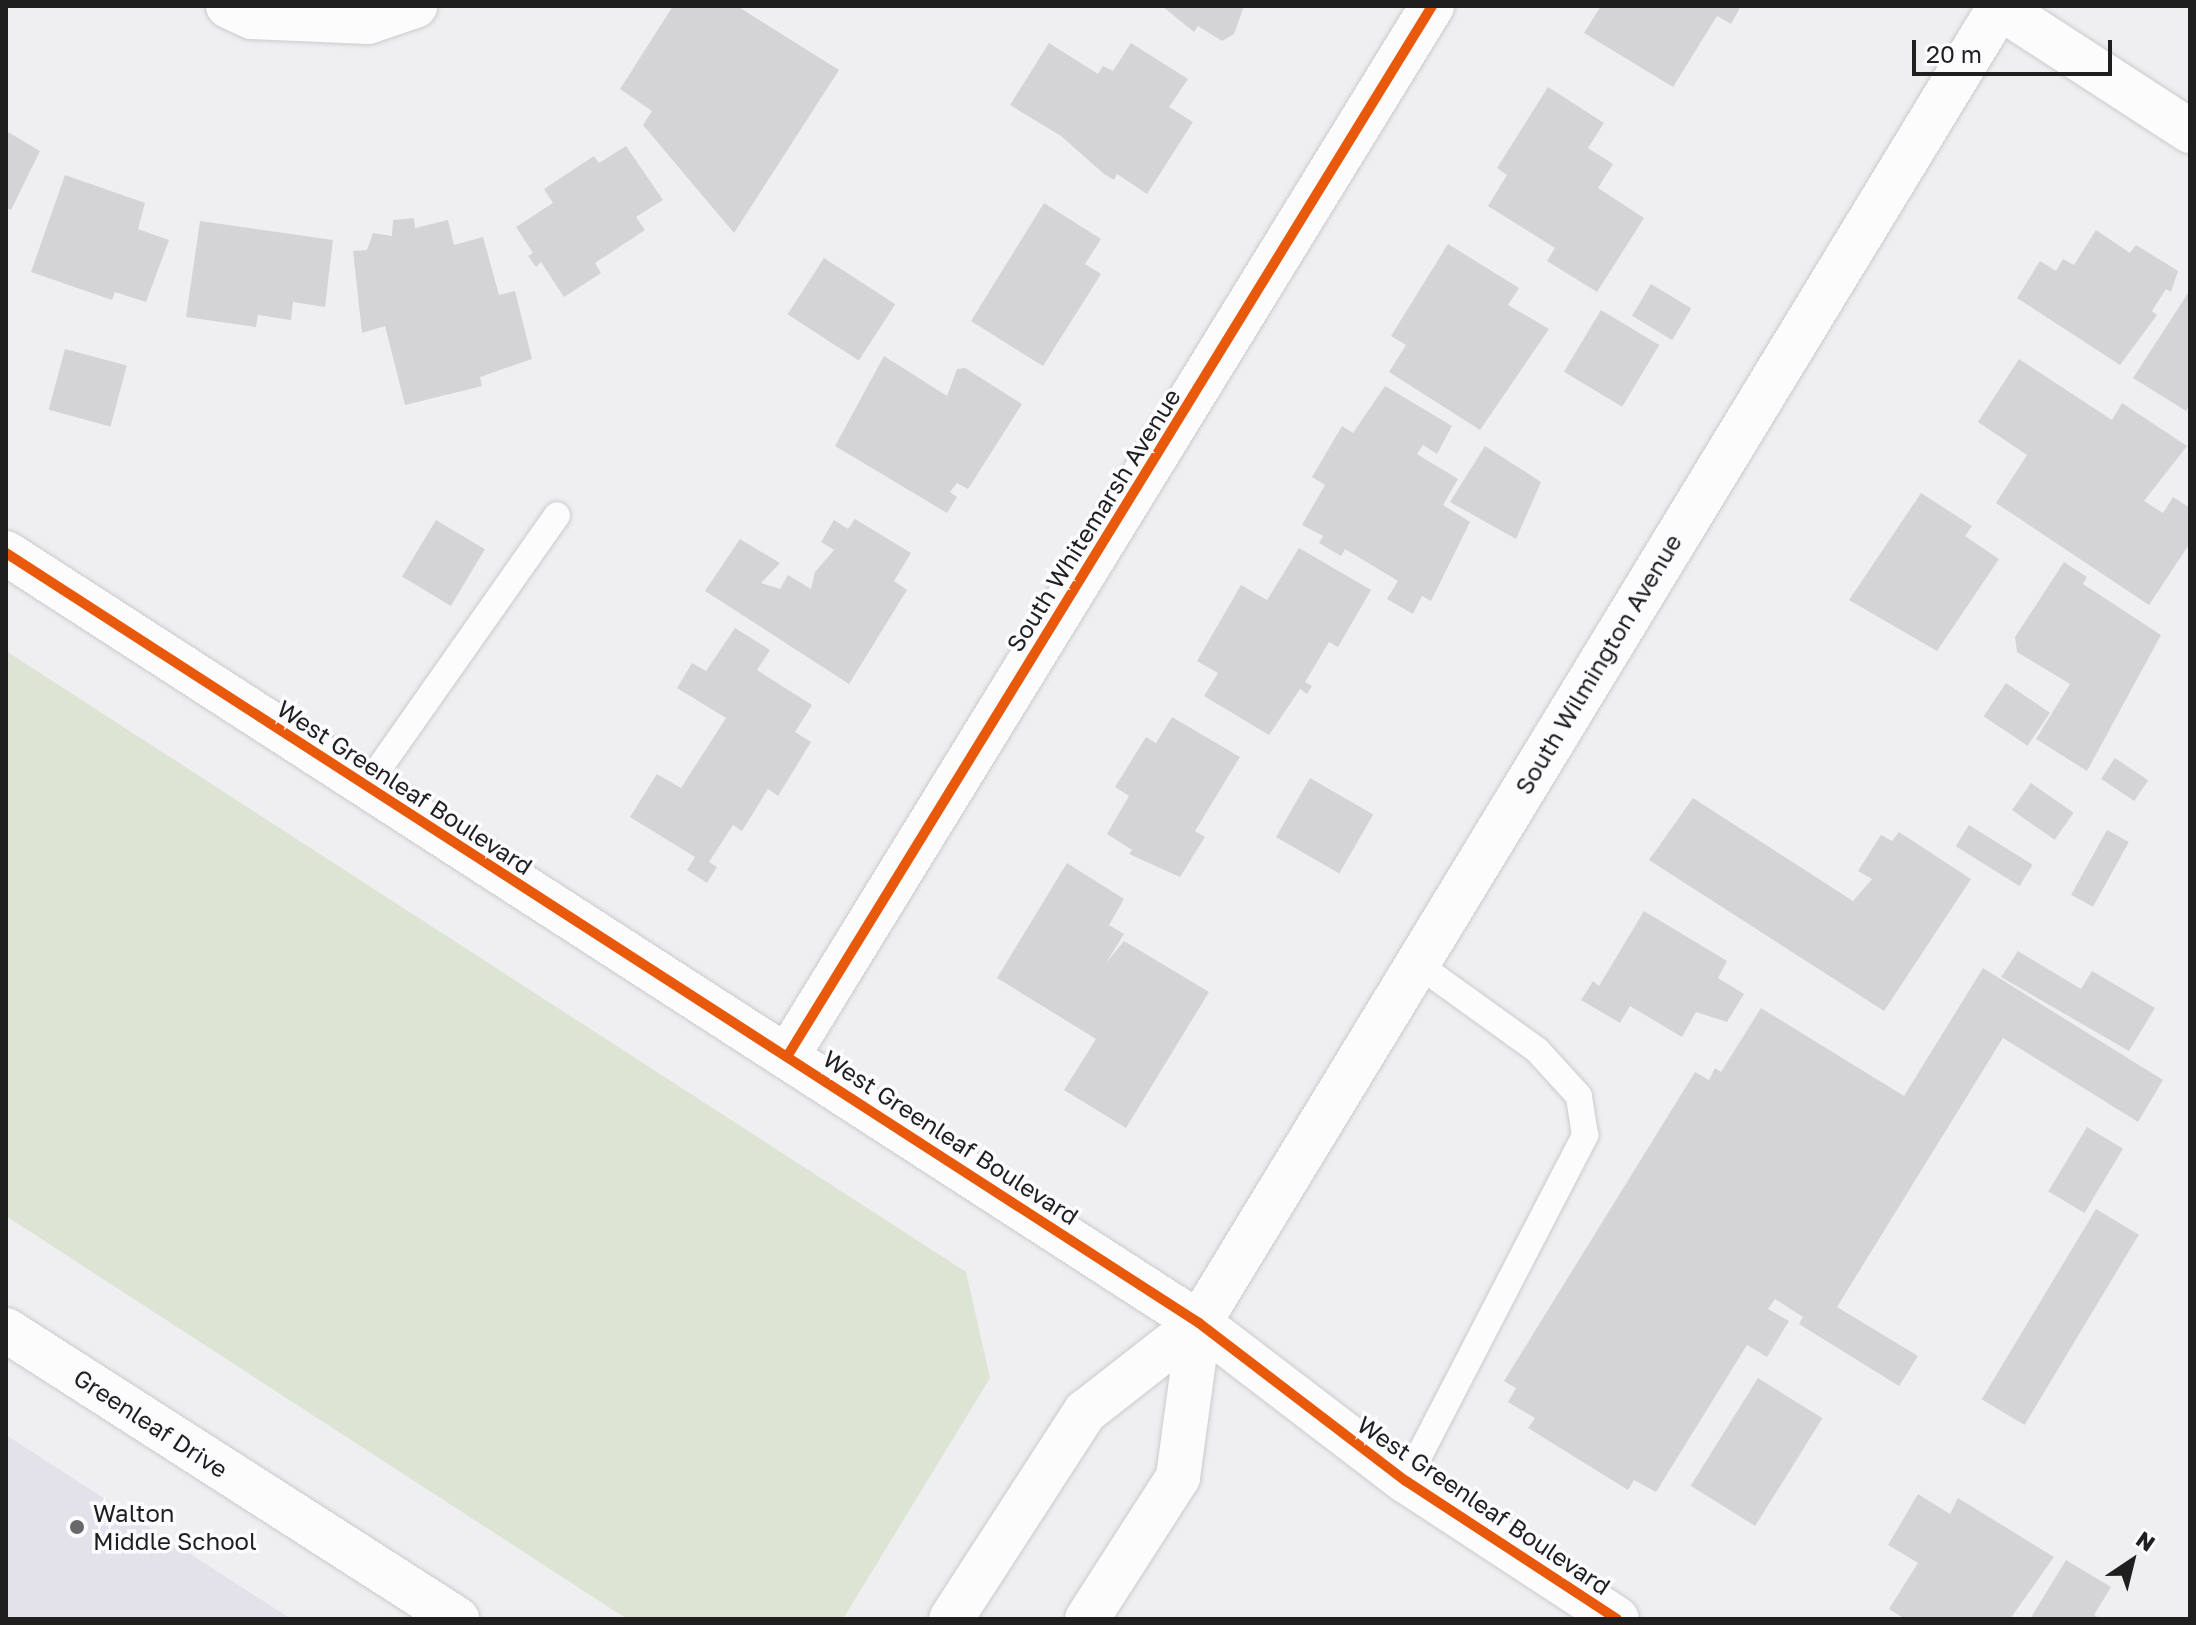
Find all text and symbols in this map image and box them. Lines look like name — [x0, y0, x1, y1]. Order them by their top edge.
scale bar — [1916, 24, 2116, 74]
text: 20 m — [1926, 39, 1982, 68]
street label: South Whitemarsh Avenue — [1000, 383, 1186, 657]
street label: South Wilmington Avenue — [1509, 529, 1687, 799]
street label: West Greenleaf Boulevard — [272, 694, 538, 880]
street label: West Greenleaf Boulevard — [818, 1044, 1084, 1230]
street label: Greenleaf Drive — [69, 1363, 233, 1483]
street label: West Greenleaf Boulevard — [1352, 1410, 1616, 1600]
place label: Walton Middle School — [93, 1499, 257, 1555]
marker: Walton Middle School — [68, 1518, 86, 1536]
north arrow — [2092, 1521, 2172, 1601]
text: N — [2131, 1525, 2161, 1557]

